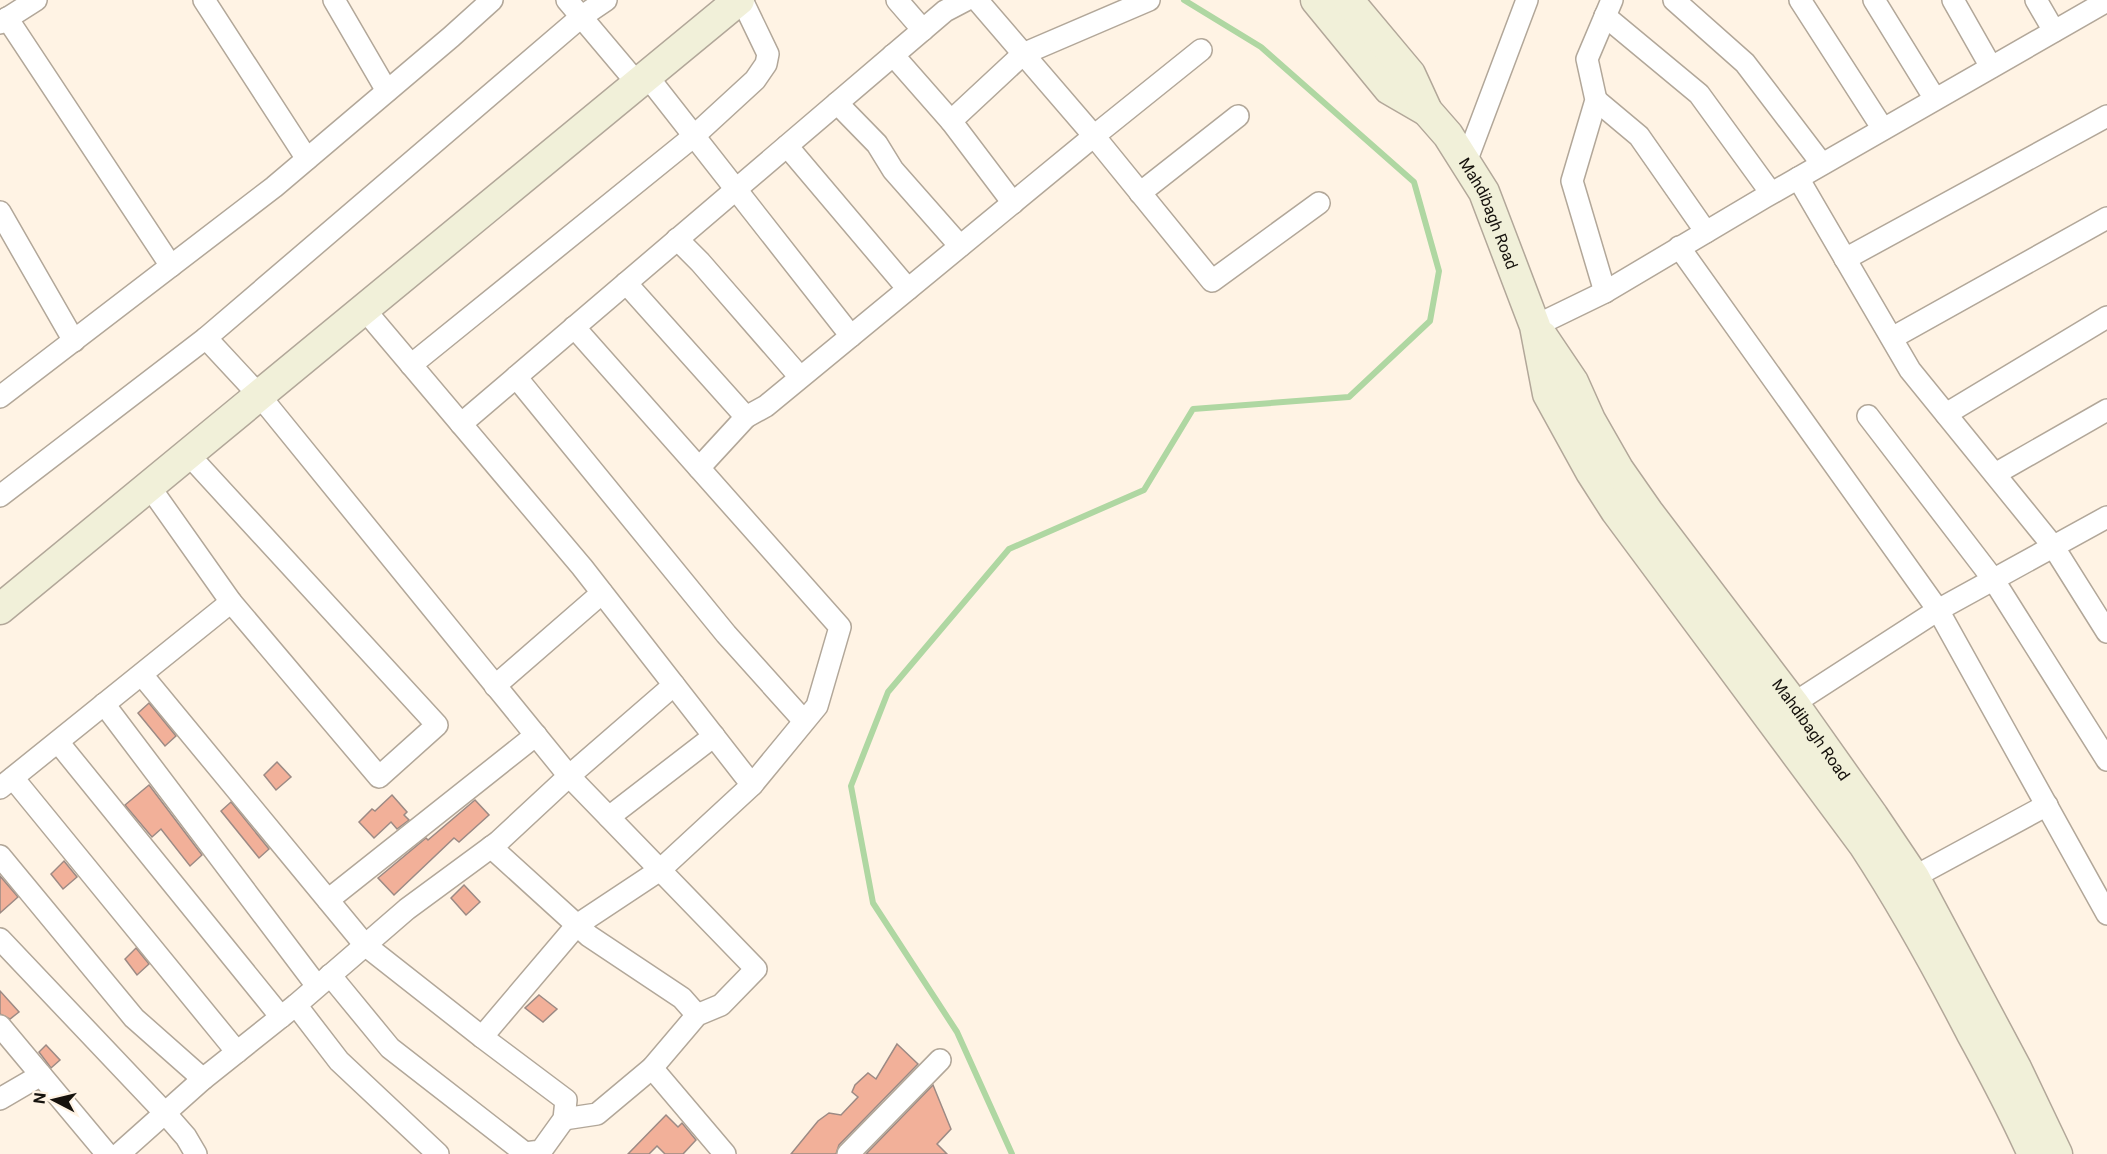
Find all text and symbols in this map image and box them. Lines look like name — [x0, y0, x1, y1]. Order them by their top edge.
street label: Mahdibagh Road — [1455, 154, 1522, 272]
street label: Mahdibagh Road — [1768, 675, 1854, 784]
north arrow — [24, 1070, 84, 1130]
text: N — [29, 1091, 50, 1105]

